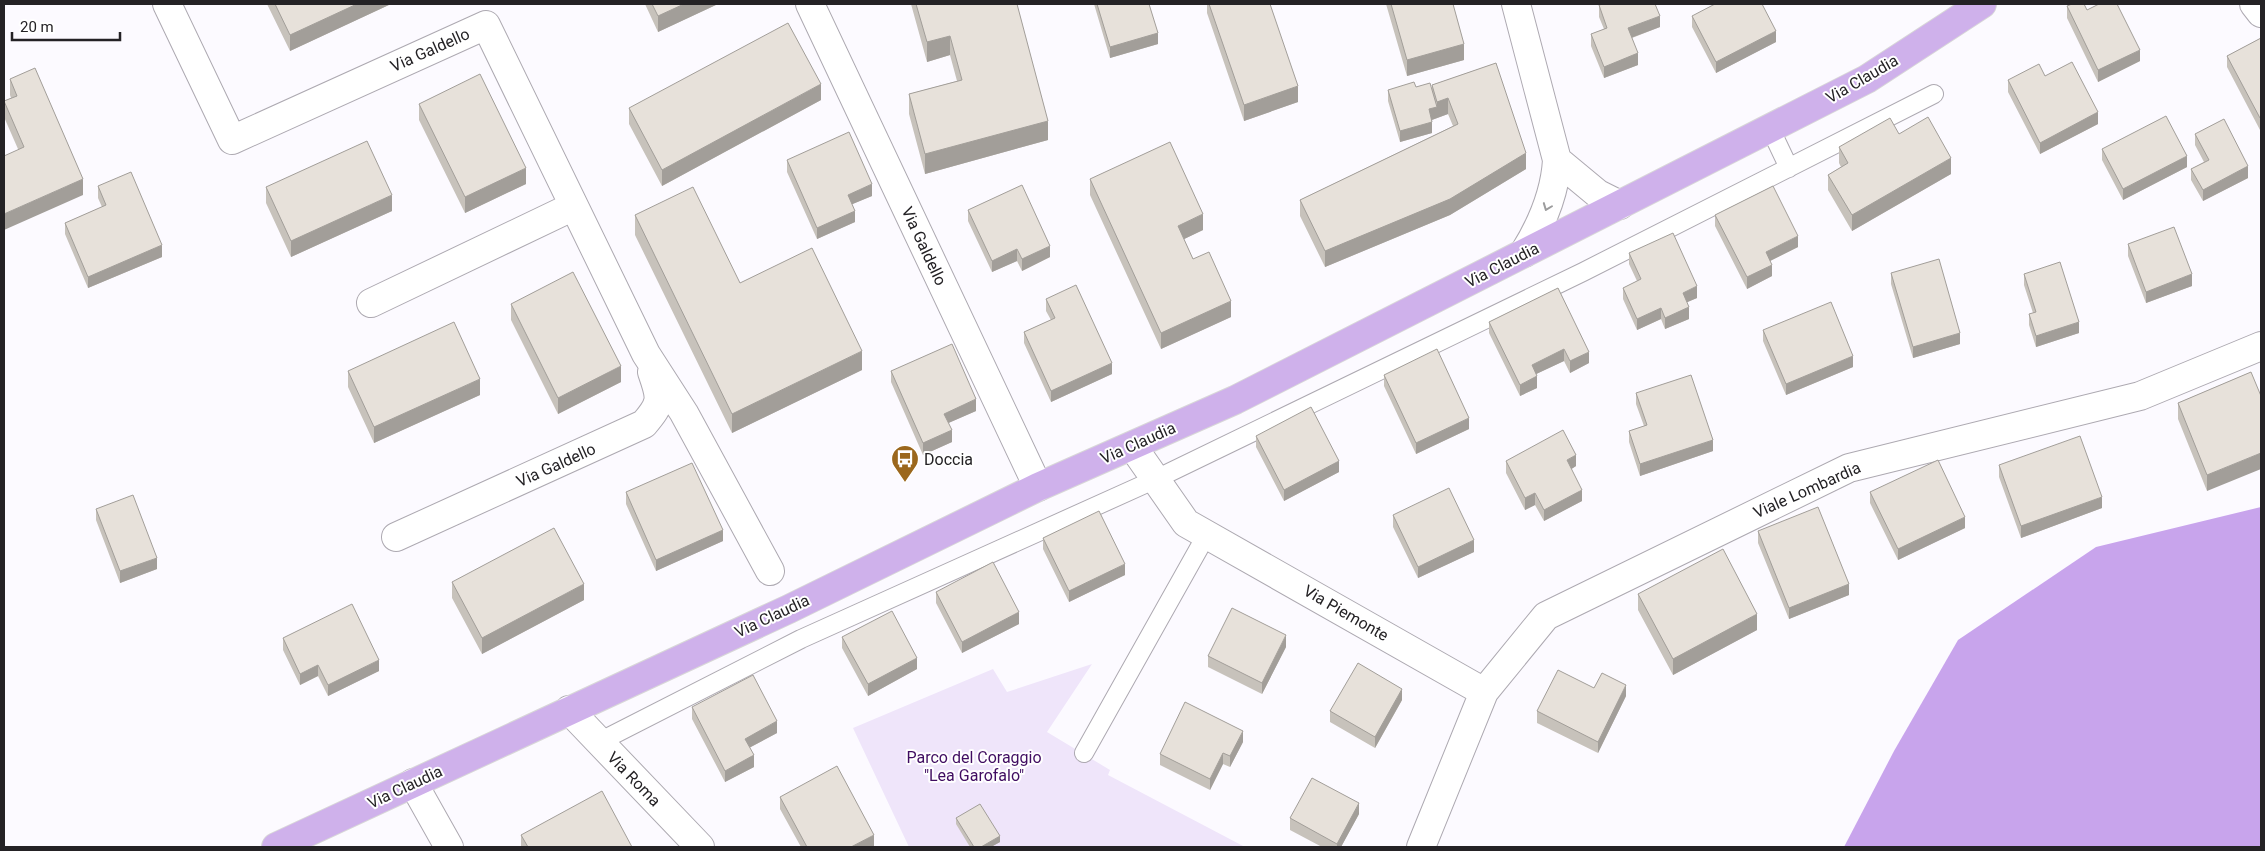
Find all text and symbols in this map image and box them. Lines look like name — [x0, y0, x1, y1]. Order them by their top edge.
scale bar — [12, 10, 120, 42]
text: 20 m — [20, 18, 54, 36]
street label: Via Galdello — [387, 24, 473, 76]
street label: Via Claudia — [1823, 51, 1901, 107]
one-way arrow — [1543, 202, 1553, 211]
street label: Via Galdello — [898, 204, 950, 288]
street label: Via Claudia — [1462, 238, 1542, 292]
street label: Via Claudia — [1098, 418, 1178, 468]
street label: Via Galdello — [513, 439, 599, 491]
bus stop icon: Doccia — [890, 444, 920, 483]
place label: Doccia — [924, 450, 973, 469]
street label: Viale Lombardia — [1750, 458, 1864, 522]
street label: Via Piemonte — [1300, 581, 1392, 645]
street label: Via Claudia — [732, 590, 812, 642]
street label: Via Roma — [603, 748, 665, 810]
park label: Parco del Coraggio "Lea Garofalo" — [906, 748, 1042, 785]
street label: Via Claudia — [365, 761, 445, 813]

